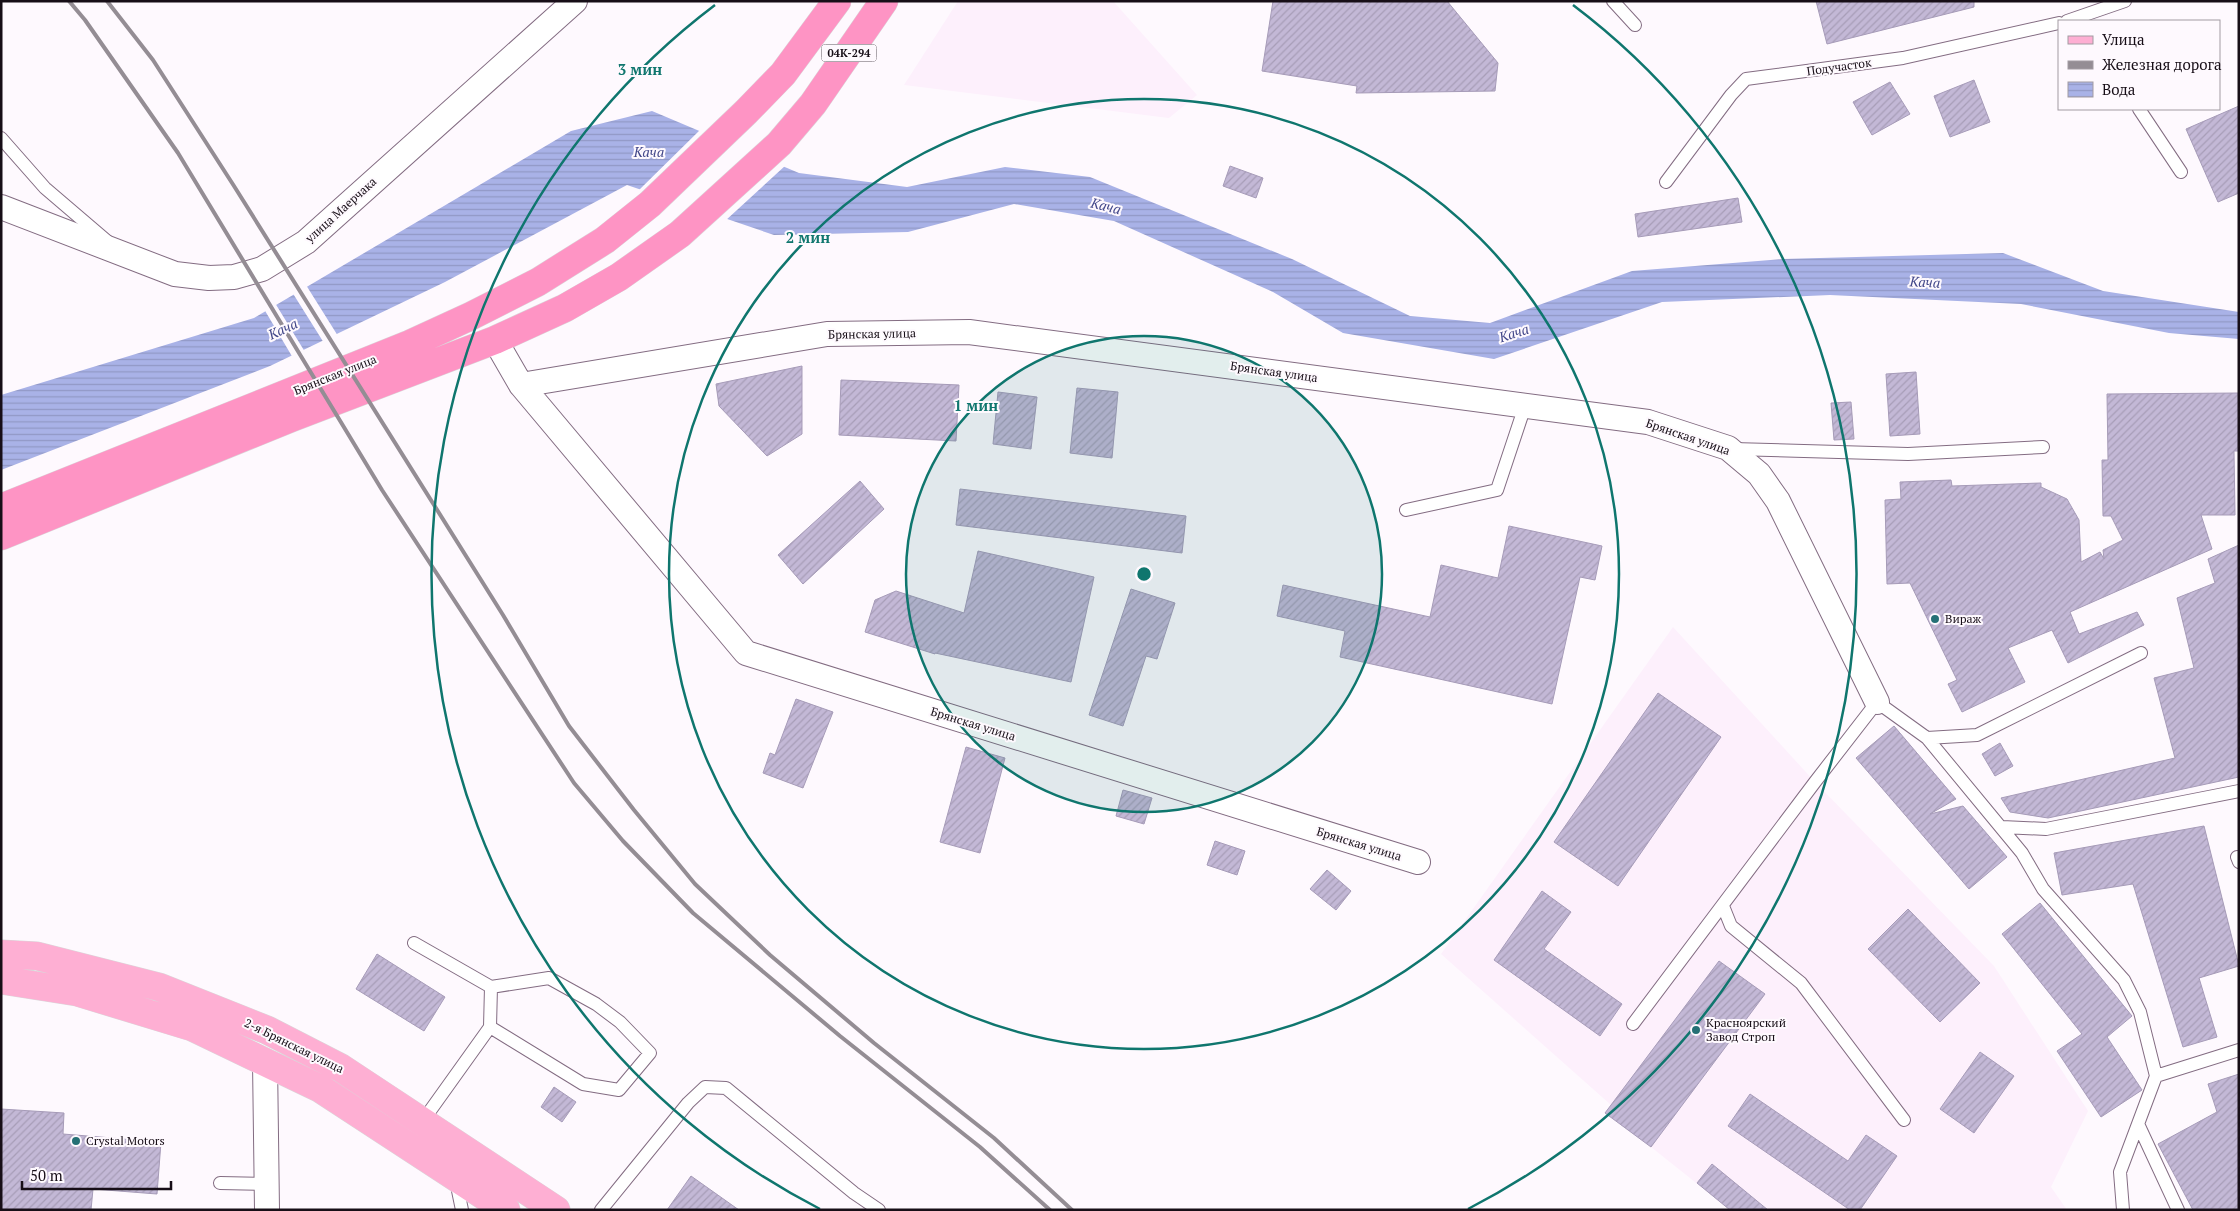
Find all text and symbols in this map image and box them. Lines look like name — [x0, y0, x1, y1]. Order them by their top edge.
legend — [2058, 20, 2220, 110]
text: Улица — [2102, 29, 2145, 49]
road number: 04К-294 — [822, 44, 876, 62]
street label: Подучасток — [1806, 54, 1873, 78]
text: Железная дорога — [2102, 54, 2222, 74]
text: 3 мин — [618, 59, 662, 79]
text: Вода — [2102, 79, 2136, 99]
water label: Кача — [633, 142, 664, 161]
street label: улица Маерчака — [301, 174, 379, 246]
water label: Кача — [1088, 192, 1123, 218]
text: 2 мин — [786, 227, 830, 247]
water label: Кача — [1908, 271, 1941, 292]
water label: Кача — [264, 314, 301, 344]
water label: Кача — [1496, 319, 1531, 347]
street label: Брянская улица — [828, 325, 916, 342]
street label: Брянская улица — [291, 351, 378, 398]
street label: Брянская улица — [1229, 358, 1319, 385]
text: 1 мин — [954, 395, 998, 415]
street label: Брянская улица — [1644, 415, 1732, 458]
centre of rings — [1135, 565, 1153, 583]
place label: Вираж — [1945, 611, 1982, 626]
marker: Вираж — [1929, 613, 1941, 625]
street label: Брянская улица — [929, 703, 1017, 744]
street label: Брянская улица — [1315, 823, 1403, 864]
street label: 2-я Брянская улица — [242, 1015, 346, 1076]
place label: Красноярский Завод Строп — [1706, 1015, 1786, 1044]
marker: Красноярский Завод Строп — [1690, 1024, 1702, 1036]
place label: Crystal Motors — [86, 1133, 165, 1148]
marker: Crystal Motors — [70, 1135, 82, 1147]
scale bar — [22, 1158, 171, 1190]
text: 50 m — [30, 1165, 63, 1185]

